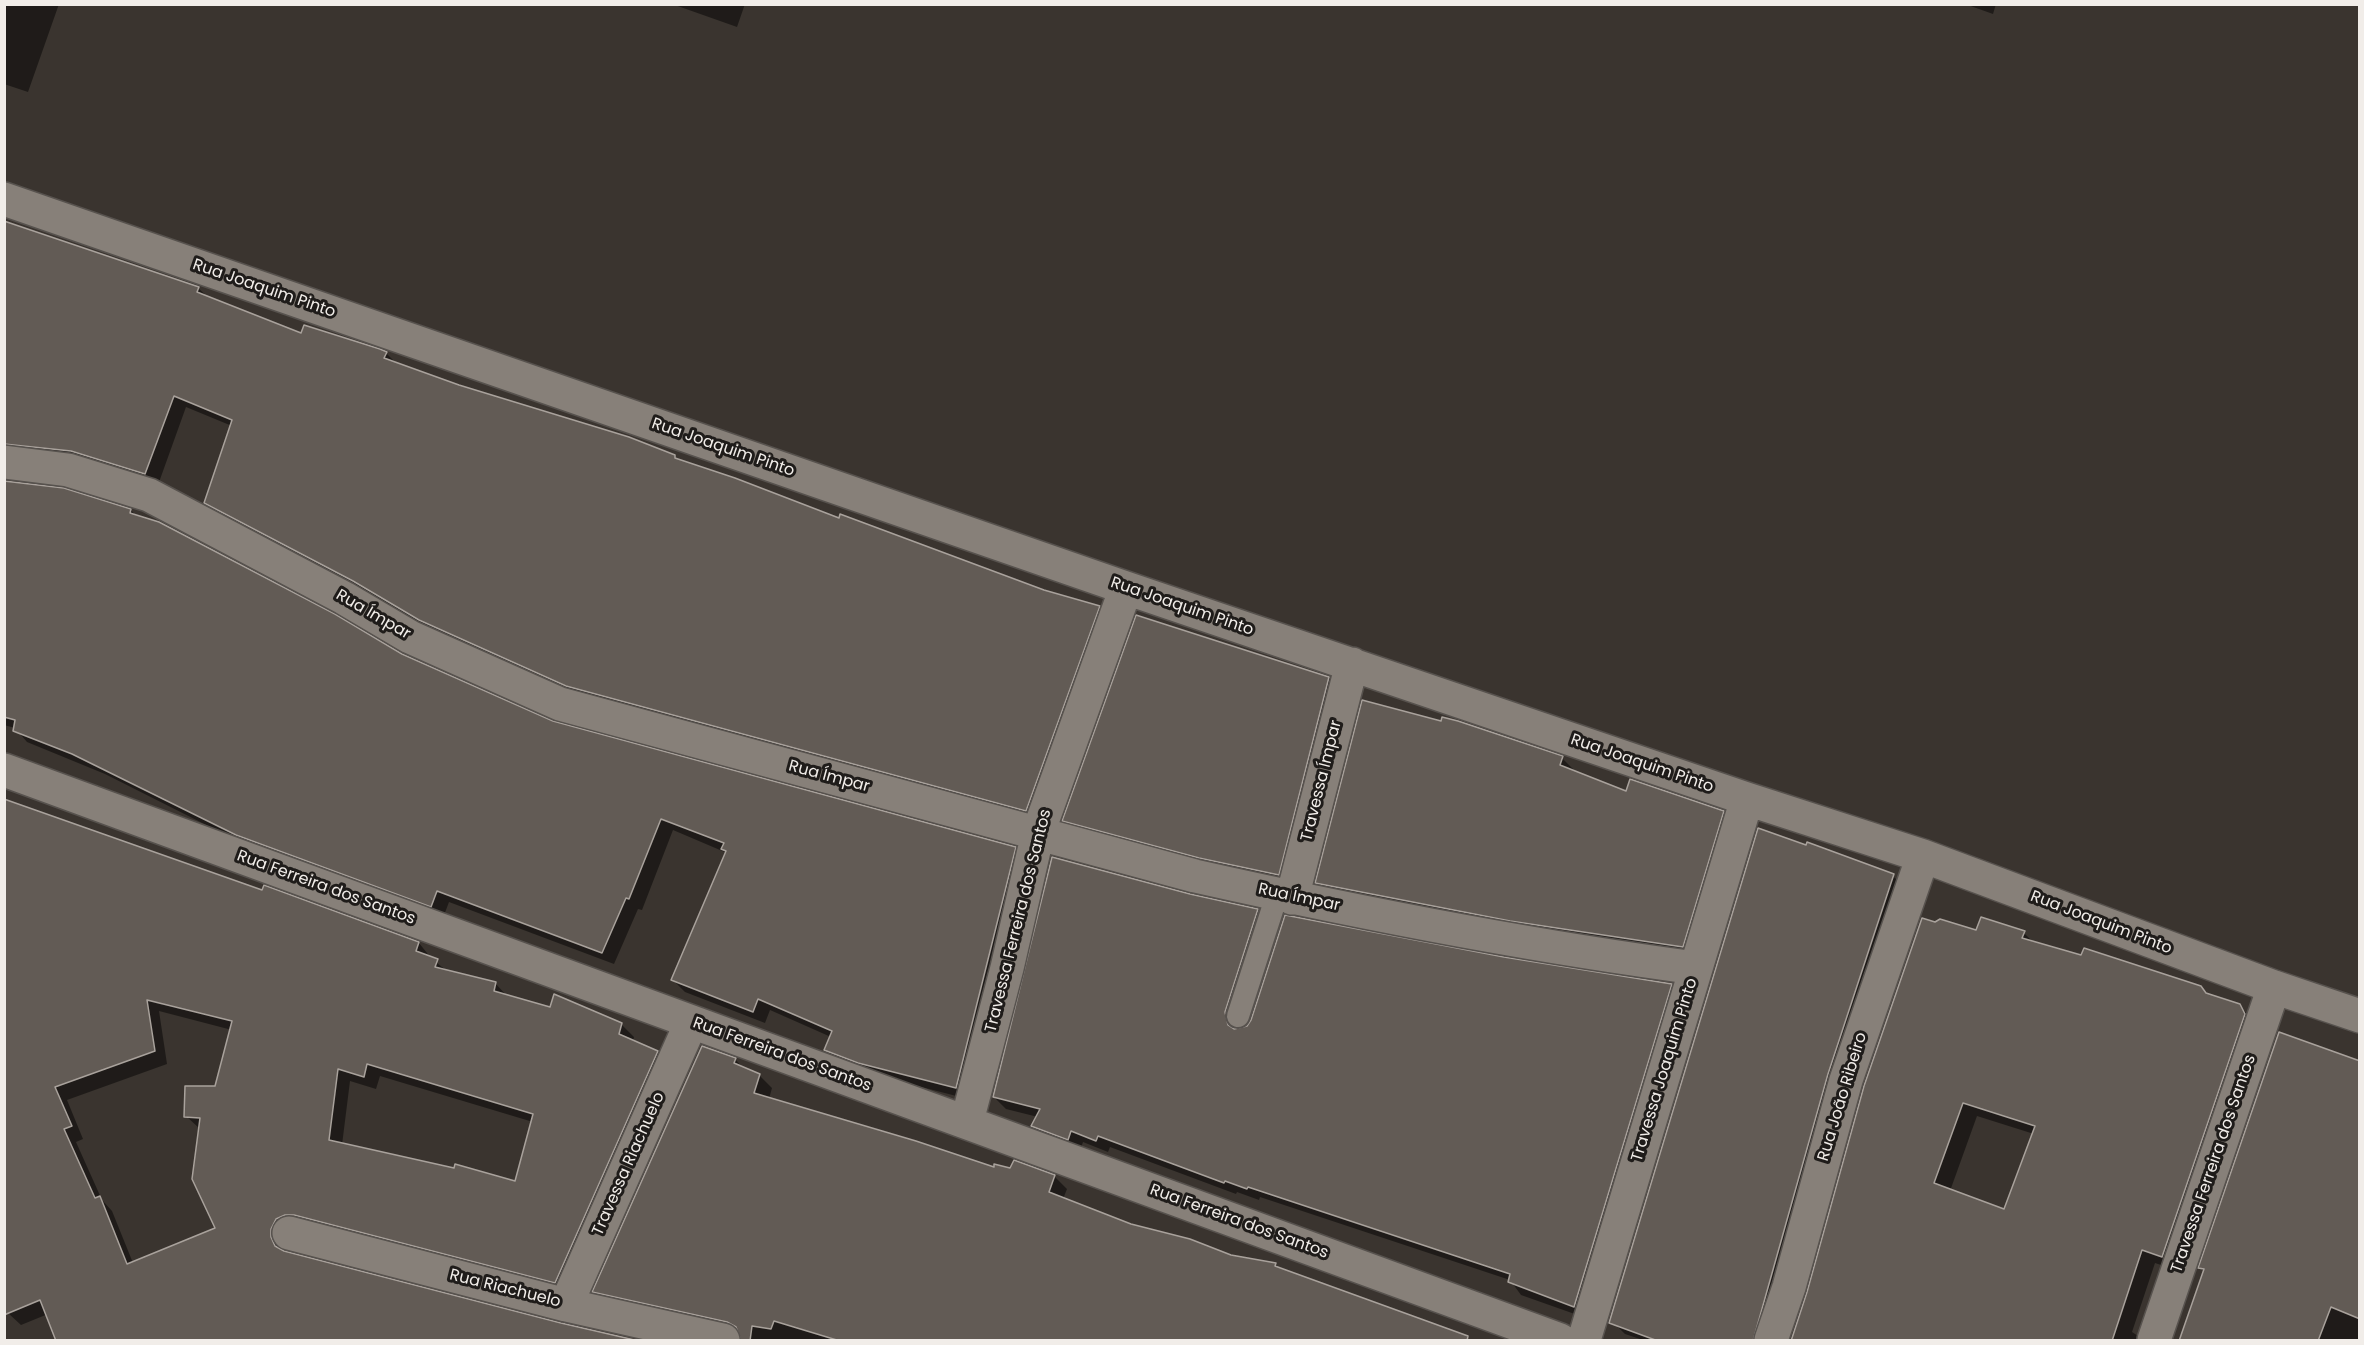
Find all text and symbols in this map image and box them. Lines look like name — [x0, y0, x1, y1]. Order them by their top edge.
street label: Rua Joaquim Pinto — [190, 256, 338, 322]
street label: Rua Joaquim Pinto — [649, 415, 797, 481]
street label: Rua Joaquim Pinto — [1108, 574, 1256, 640]
street label: Rua Ímpar — [332, 586, 414, 644]
street label: Travessa Ímpar — [1298, 718, 1346, 844]
street label: Rua Joaquim Pinto — [1568, 731, 1716, 797]
street label: Rua Ímpar — [786, 757, 872, 797]
street label: Travessa Ferreira dos Santos — [982, 807, 1056, 1035]
street label: Rua Ferreira dos Santos — [234, 847, 418, 929]
street label: Rua Ímpar — [1256, 880, 1342, 916]
street label: Rua Joaquim Pinto — [2028, 887, 2174, 959]
street label: Travessa Joaquim Pinto — [1628, 976, 1702, 1164]
street label: Rua Ferreira dos Santos — [690, 1014, 874, 1096]
street label: Rua João Ribeiro — [1814, 1030, 1872, 1164]
street label: Travessa Ferreira dos Santos — [2168, 1052, 2260, 1276]
street label: Travessa Riachuelo — [589, 1089, 669, 1239]
street label: Rua Ferreira dos Santos — [1147, 1181, 1331, 1263]
street label: Rua Riachuelo — [447, 1266, 563, 1312]

